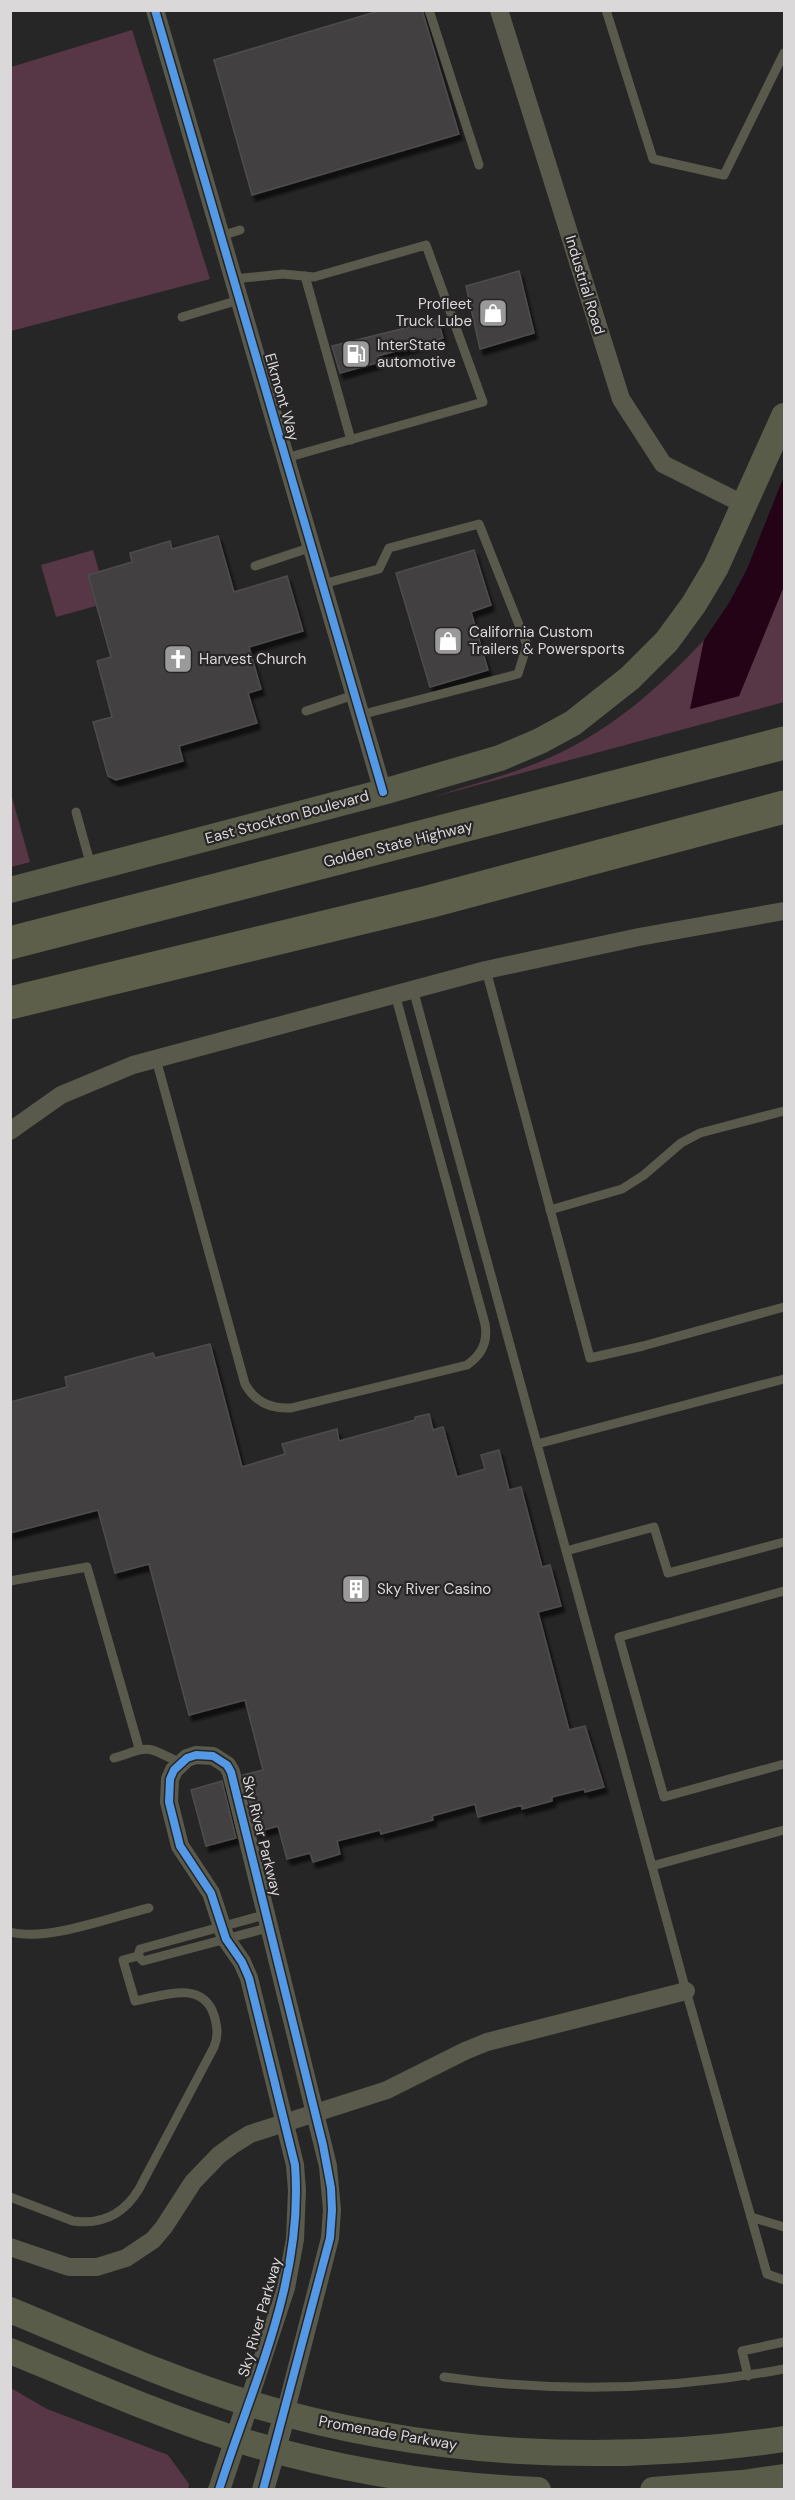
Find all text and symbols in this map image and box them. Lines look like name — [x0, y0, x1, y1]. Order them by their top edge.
street label: Industrial Road — [560, 233, 610, 337]
place label: Profleet Truck Lube — [396, 294, 472, 331]
shop icon: Profleet Truck Lube — [477, 297, 509, 329]
place label: InterState automotive — [377, 335, 456, 372]
fuel station icon: InterState automotive — [340, 338, 372, 370]
street label: Elkmont Way — [260, 351, 304, 444]
place label: California Custom Trailers & Powersports — [469, 622, 625, 659]
shop icon: California Custom Trailers & Powersports — [432, 625, 464, 657]
church icon: Harvest Church — [162, 643, 194, 675]
place label: Harvest Church — [199, 649, 307, 669]
street label: East Stockton Boulevard — [203, 786, 371, 848]
street label: Golden State Highway — [321, 816, 475, 872]
building icon: Sky River Casino — [340, 1573, 372, 1605]
place label: Sky River Casino — [377, 1579, 491, 1599]
street label: Sky River Parkway — [237, 1774, 287, 1899]
street label: Sky River Parkway — [233, 2254, 287, 2379]
street label: Promenade Parkway — [317, 2411, 460, 2455]

